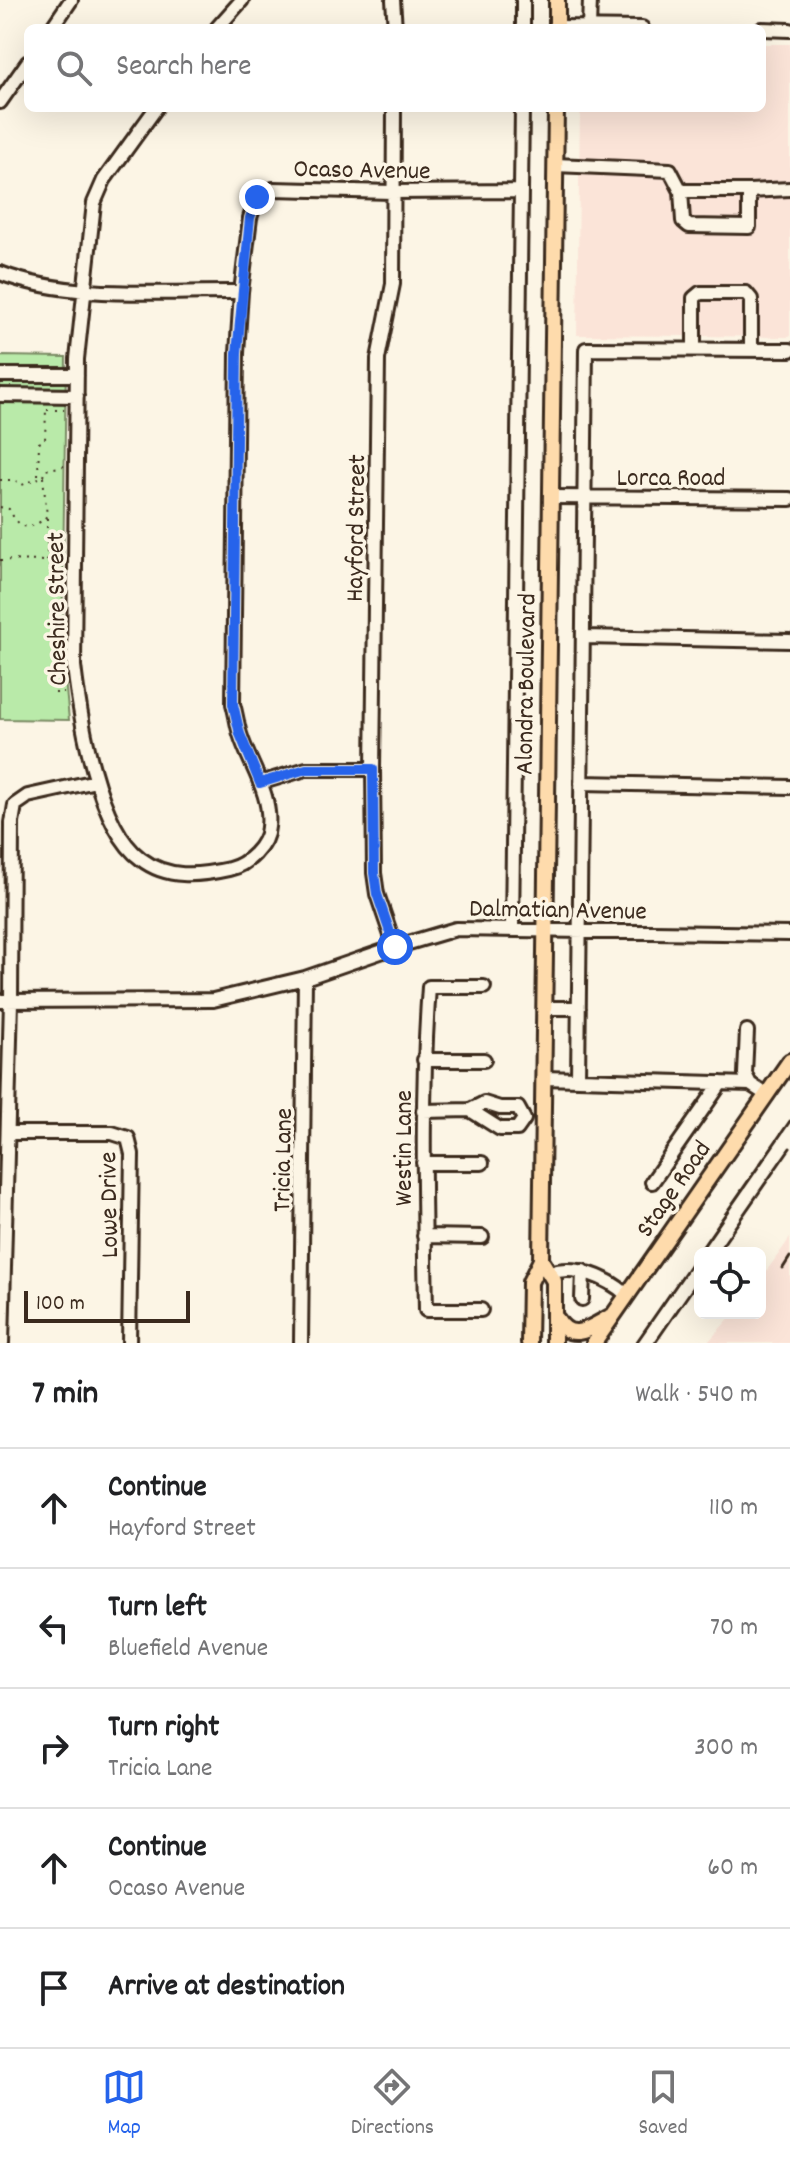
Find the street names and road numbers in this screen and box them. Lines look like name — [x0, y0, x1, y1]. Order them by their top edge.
street label: Ocaso Avenue — [293, 152, 431, 191]
street label: Hayford Street — [338, 453, 377, 602]
street label: Lorca Road — [616, 461, 726, 498]
street label: Cheshire Street — [39, 531, 78, 686]
street label: Alondra Boulevard — [507, 593, 548, 775]
street label: Dalmatian Avenue — [469, 891, 647, 932]
street label: Westin Lane — [387, 1090, 424, 1206]
street label: Tricia Lane — [265, 1108, 304, 1213]
street label: Stage Road — [628, 1134, 722, 1246]
street label: Lowe Drive — [91, 1151, 130, 1258]

